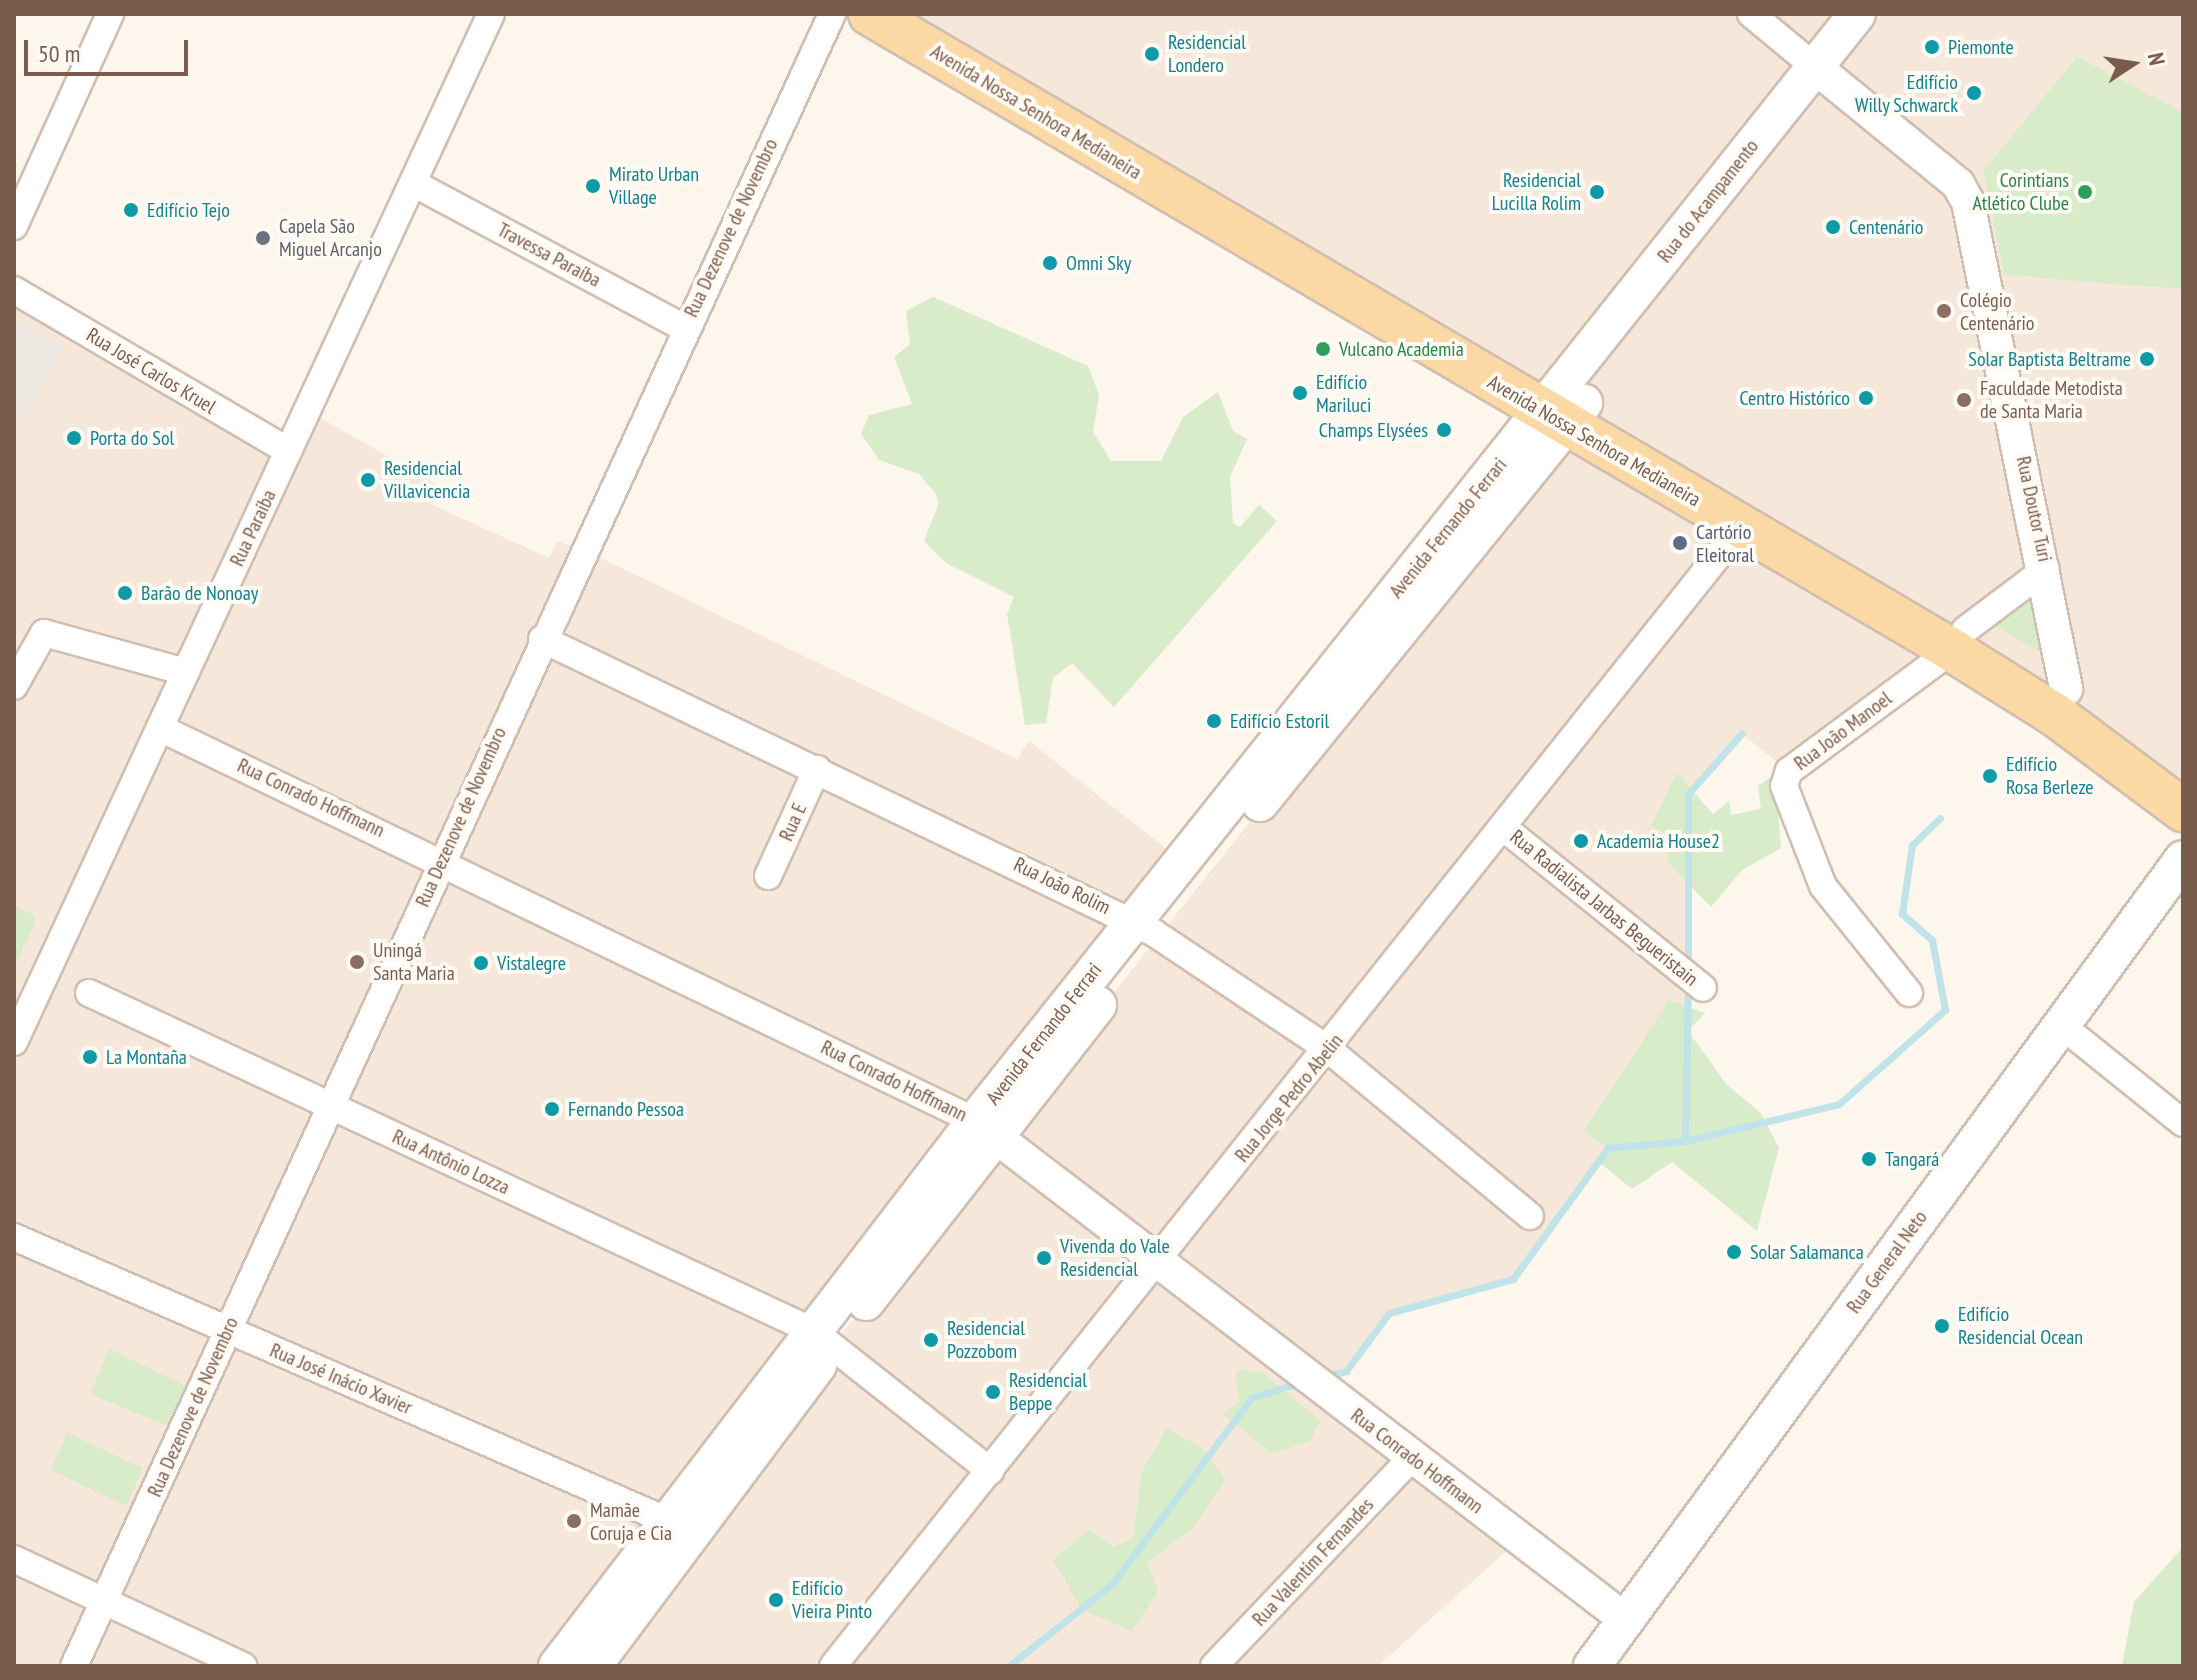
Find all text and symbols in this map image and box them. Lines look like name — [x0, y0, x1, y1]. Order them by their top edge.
scale bar — [28, 24, 192, 74]
north arrow — [2093, 24, 2173, 104]
place label: Residencial Londero — [1168, 30, 1246, 77]
place label: Piemonte — [1948, 35, 2014, 59]
text: 50 m — [38, 38, 80, 69]
marker: Piemonte — [1923, 38, 1941, 56]
street label: Avenida Nossa Senhora Medianeira — [926, 39, 1146, 185]
marker: Residencial Londero — [1143, 45, 1161, 63]
text: N — [2142, 50, 2171, 68]
place label: Edifício Willy Schwarck — [1855, 70, 1958, 117]
marker: Edifício Willy Schwarck — [1965, 84, 1983, 102]
street label: Rua do Acampamento — [1652, 134, 1764, 268]
street label: Rua Dezenove de Novembro — [679, 135, 783, 321]
place label: Mirato Urban Village — [609, 162, 699, 209]
place label: Residencial Lucilla Rolim — [1492, 168, 1581, 215]
place label: Corintians Atlético Clube — [1972, 168, 2069, 215]
marker: Mirato Urban Village — [584, 177, 602, 195]
marker: Residencial Lucilla Rolim — [1588, 183, 1606, 201]
marker: Corintians Atlético Clube — [2076, 183, 2094, 201]
place label: Edifício Tejo — [147, 198, 230, 222]
marker: Edifício Tejo — [122, 201, 140, 219]
place label: Capela São Miguel Arcanjo — [279, 214, 382, 261]
place label: Centenário — [1849, 215, 1923, 239]
street label: Travessa Paraíba — [493, 218, 605, 292]
marker: Centenário — [1824, 218, 1842, 236]
marker: Capela São Miguel Arcanjo — [254, 229, 272, 247]
place label: Omni Sky — [1066, 251, 1131, 275]
marker: Omni Sky — [1041, 254, 1059, 272]
place label: Colégio Centenário — [1960, 288, 2034, 335]
marker: Colégio Centenário — [1935, 302, 1953, 320]
street label: Rua José Carlos Kruel — [82, 323, 220, 419]
place label: Vulcano Academia — [1339, 337, 1464, 361]
marker: Vulcano Academia — [1314, 340, 1332, 358]
place label: Solar Baptista Beltrame — [1968, 347, 2131, 371]
marker: Solar Baptista Beltrame — [2138, 350, 2156, 368]
place label: Edifício Mariluci — [1316, 370, 1371, 417]
street label: Avenida Nossa Senhora Medianeira — [1483, 370, 1705, 512]
place label: Faculdade Metodista de Santa Maria — [1980, 376, 2123, 423]
marker: Edifício Mariluci — [1291, 384, 1309, 402]
place label: Centro Histórico — [1739, 386, 1850, 410]
marker: Centro Histórico — [1857, 389, 1875, 407]
marker: Faculdade Metodista de Santa Maria — [1955, 391, 1973, 409]
place label: Champs Elysées — [1319, 418, 1428, 442]
marker: Champs Elysées — [1435, 421, 1453, 439]
place label: Porta do Sol — [90, 426, 174, 450]
marker: Porta do Sol — [65, 429, 83, 447]
street label: Avenida Fernando Ferrari — [1384, 453, 1512, 603]
street label: Rua Doutor Turi — [2011, 454, 2057, 564]
place label: Residencial Villavicencia — [384, 456, 470, 503]
marker: Residencial Villavicencia — [359, 471, 377, 489]
street label: Rua Paraíba — [225, 486, 281, 570]
place label: Cartório Eleitoral — [1696, 520, 1754, 567]
marker: Cartório Eleitoral — [1671, 534, 1689, 552]
place label: Barão de Nonoay — [141, 581, 258, 605]
marker: Barão de Nonoay — [116, 584, 134, 602]
street label: Rua João Manoel — [1789, 687, 1897, 775]
place label: Edifício Estoril — [1230, 709, 1329, 733]
marker: Edifício Estoril — [1205, 712, 1223, 730]
street label: Rua Dezenove de Novembro — [411, 723, 511, 911]
place label: Edifício Rosa Berleze — [2006, 752, 2094, 799]
street label: Rua Conrado Hoffmann — [234, 753, 388, 843]
marker: Edifício Rosa Berleze — [1981, 767, 1999, 785]
street label: Rua E — [774, 799, 812, 845]
street label: Rua Radialista Jarbas Begueristain — [1505, 825, 1703, 991]
place label: Academia House2 — [1597, 829, 1720, 853]
marker: Academia House2 — [1572, 832, 1590, 850]
street label: Rua João Rolim — [1010, 852, 1114, 920]
place label: Uningá Santa Maria — [373, 938, 455, 985]
place label: Vistalegre — [497, 951, 566, 975]
marker: Uningá Santa Maria — [348, 953, 366, 971]
marker: Vistalegre — [472, 954, 490, 972]
street label: Avenida Fernando Ferrari — [981, 958, 1107, 1110]
street label: Rua Jorge Pedro Abelin — [1230, 1029, 1348, 1167]
street label: Rua Conrado Hoffmann — [817, 1035, 971, 1127]
place label: La Montaña — [106, 1045, 187, 1069]
marker: La Montaña — [81, 1048, 99, 1066]
place label: Fernando Pessoa — [568, 1097, 684, 1121]
marker: Fernando Pessoa — [543, 1100, 561, 1118]
street label: Rua Antônio Lozza — [388, 1124, 514, 1200]
place label: Tangará — [1885, 1147, 1939, 1171]
marker: Tangará — [1860, 1150, 1878, 1168]
street label: Rua General Neto — [1842, 1206, 1932, 1318]
place label: Vivenda do Vale Residencial — [1060, 1234, 1170, 1281]
place label: Solar Salamanca — [1750, 1240, 1864, 1264]
marker: Solar Salamanca — [1725, 1243, 1743, 1261]
marker: Vivenda do Vale Residencial — [1035, 1249, 1053, 1267]
place label: Edifício Residencial Ocean — [1958, 1302, 2083, 1349]
street label: Rua Dezenove de Novembro — [143, 1313, 243, 1501]
place label: Residencial Pozzobom — [947, 1316, 1025, 1363]
marker: Edifício Residencial Ocean — [1933, 1317, 1951, 1335]
marker: Residencial Pozzobom — [922, 1331, 940, 1349]
street label: Rua José Inácio Xavier — [266, 1338, 416, 1420]
place label: Residencial Beppe — [1009, 1368, 1087, 1415]
marker: Residencial Beppe — [984, 1383, 1002, 1401]
street label: Rua Conrado Hoffmann — [1346, 1403, 1488, 1519]
street label: Rua Valentim Fernandes — [1247, 1493, 1379, 1631]
place label: Mamãe Coruja e Cia — [590, 1498, 672, 1545]
marker: Mamãe Coruja e Cia — [565, 1512, 583, 1530]
place label: Edifício Vieira Pinto — [792, 1576, 872, 1623]
marker: Edifício Vieira Pinto — [767, 1591, 785, 1609]

